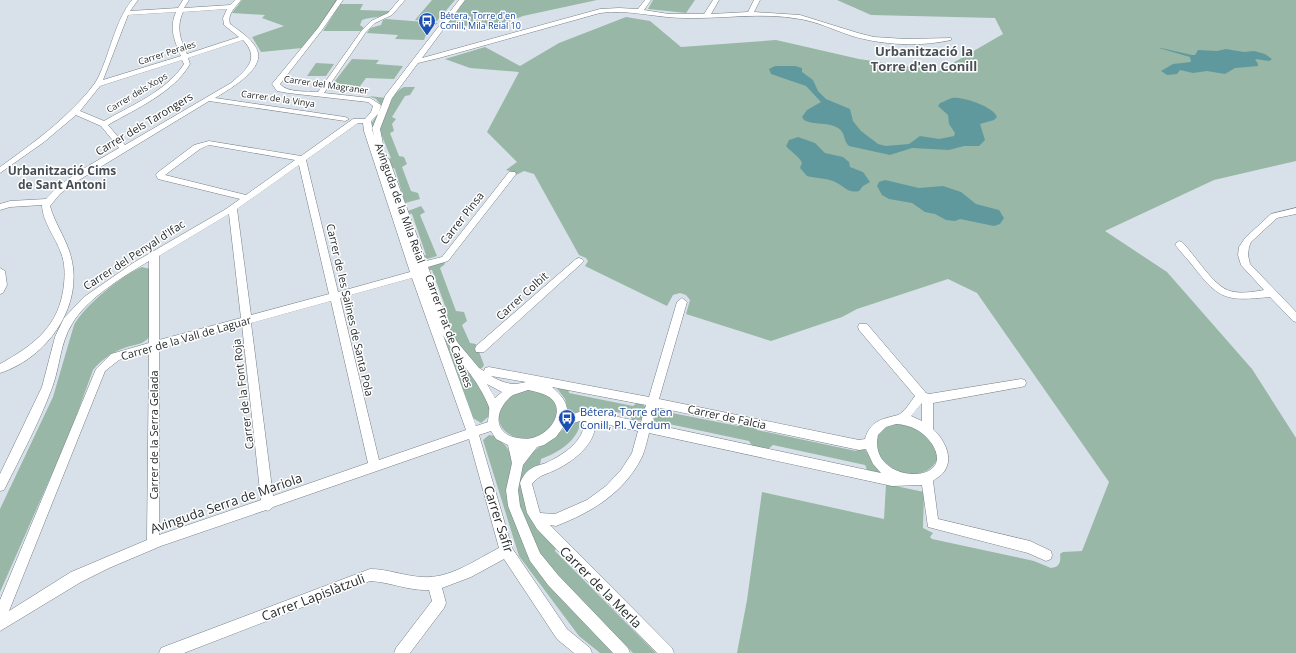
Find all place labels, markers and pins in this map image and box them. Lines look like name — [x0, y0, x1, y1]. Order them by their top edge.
place label: Bétera, Torre d'en Conill, Mila Reial 10 — [440, 9, 521, 32]
bus stop icon: Bétera, Torre d'en Conill, Mila Reial 10 — [417, 11, 437, 36]
place label: Bétera, Torre d'en Conill, Pl. Verdum — [580, 404, 672, 432]
bus stop icon: Bétera, Torre d'en Conill, Pl. Verdum — [557, 408, 577, 433]

